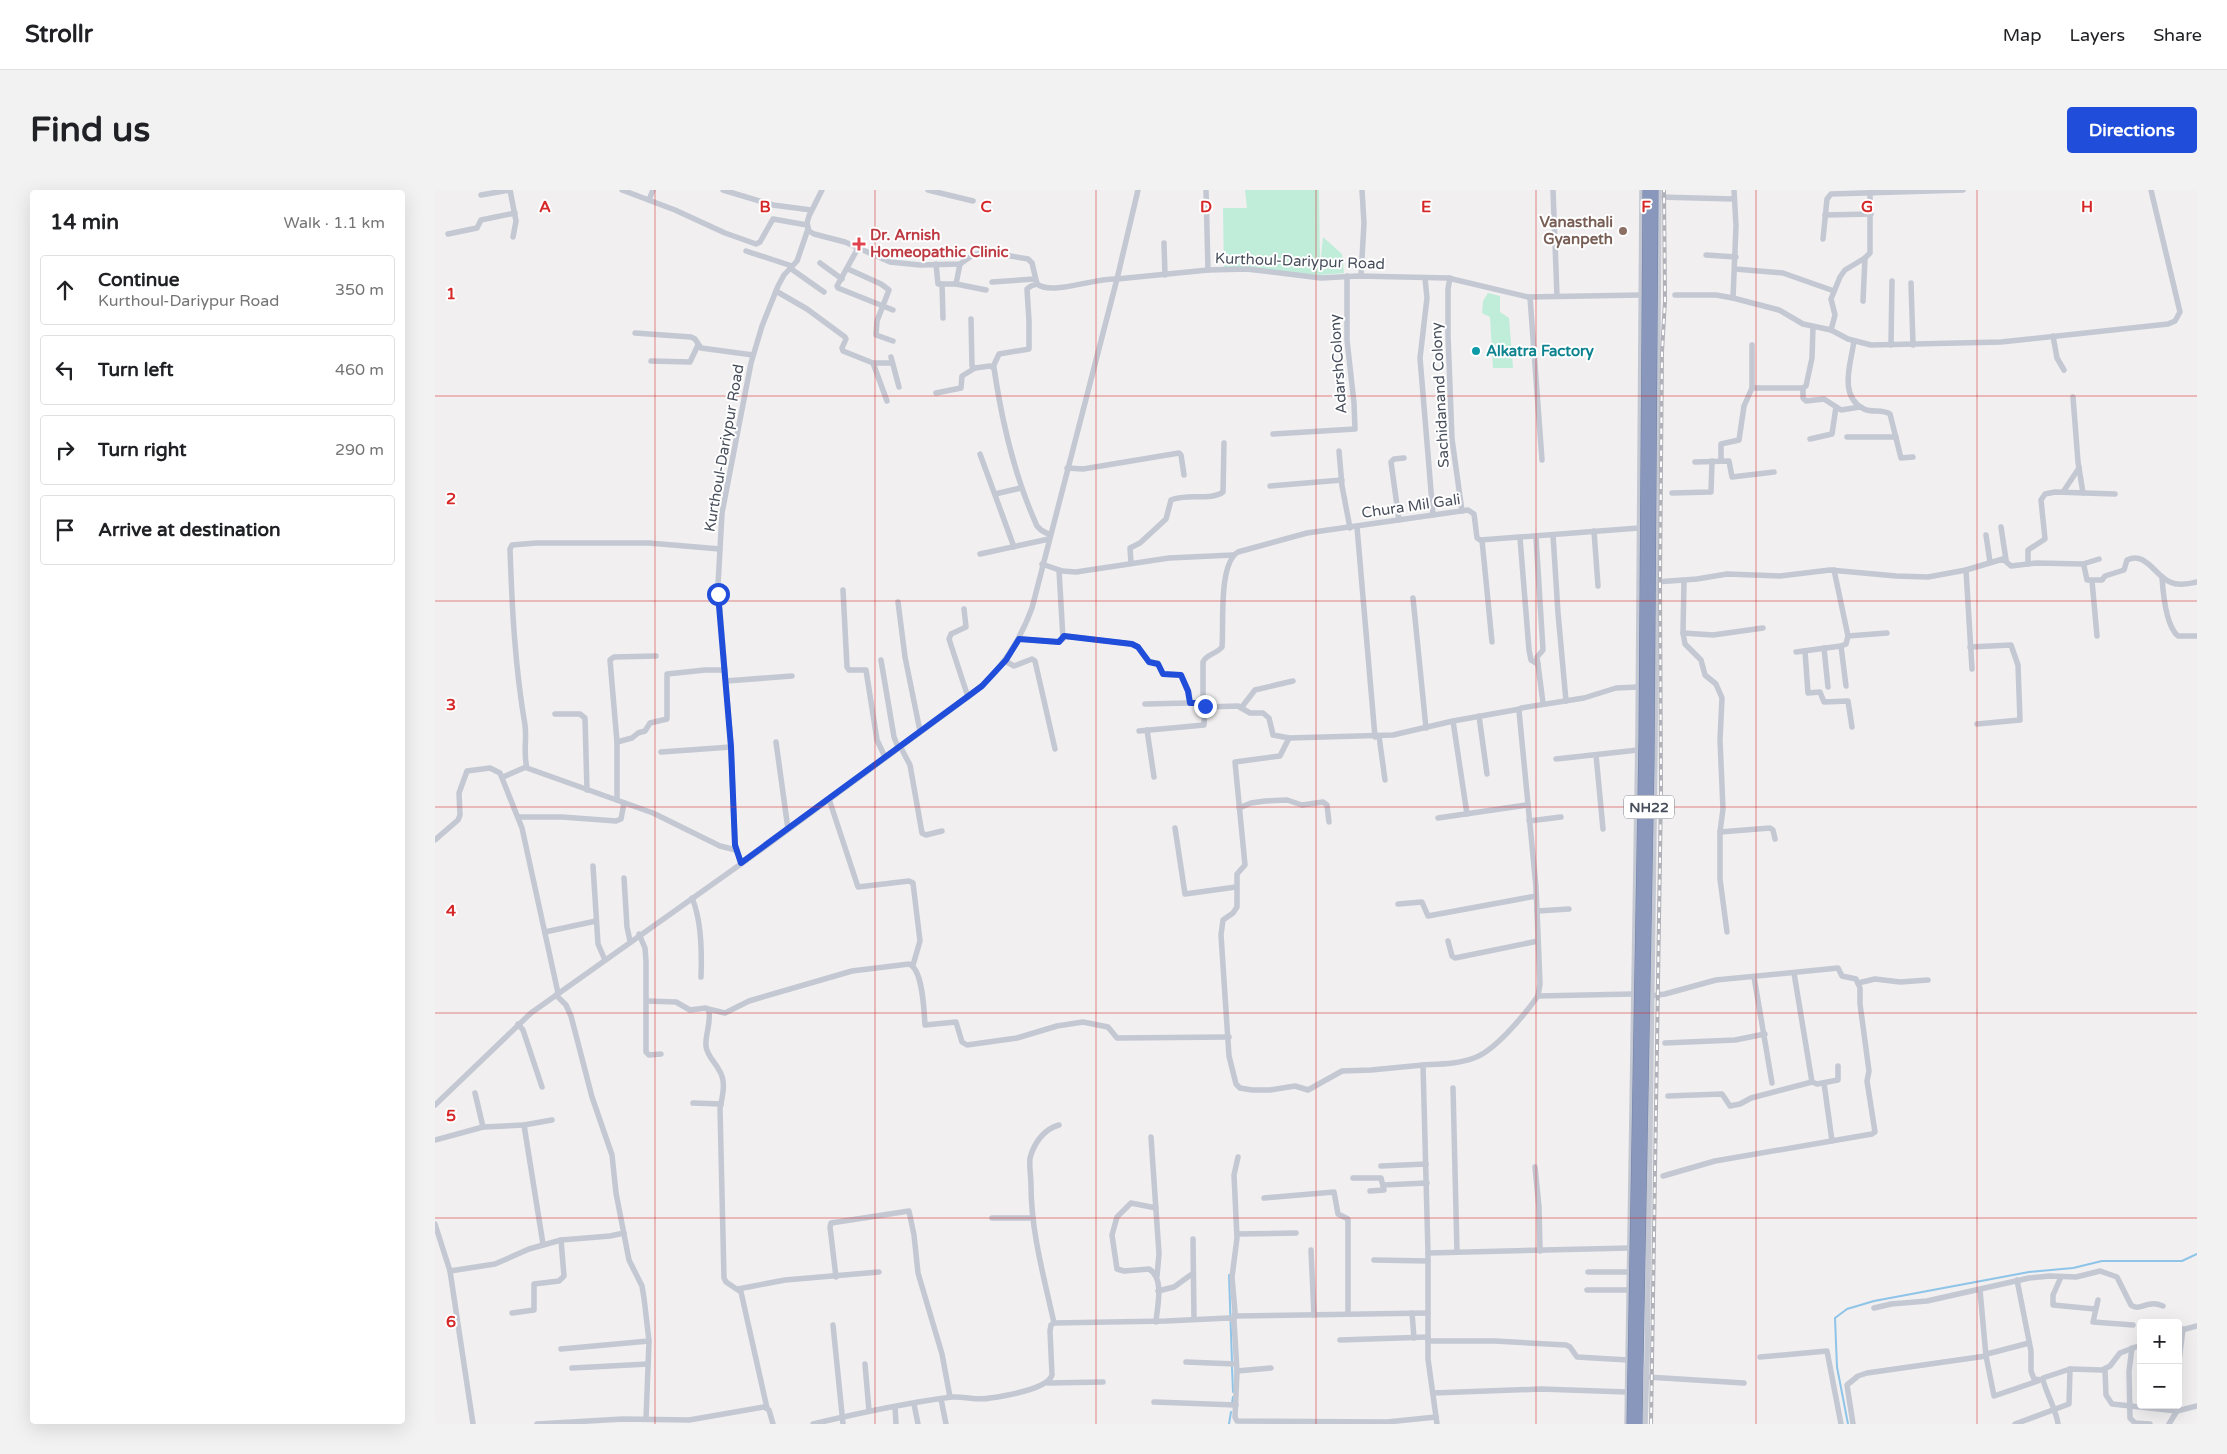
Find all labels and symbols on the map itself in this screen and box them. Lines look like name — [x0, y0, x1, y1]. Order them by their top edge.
text: A — [539, 197, 551, 217]
text: B — [759, 197, 771, 217]
text: C — [980, 197, 992, 217]
text: D — [1200, 197, 1212, 217]
text: E — [1421, 197, 1431, 217]
text: F — [1641, 197, 1651, 217]
text: G — [1861, 197, 1873, 217]
text: H — [2081, 197, 2093, 217]
place label: Vanasthali Gyanpeth — [1540, 213, 1613, 249]
marker: Vanasthali Gyanpeth — [1617, 225, 1629, 237]
place label: Dr. Arnish Homeopathic Clinic — [870, 226, 1009, 262]
marker: Dr. Arnish Homeopathic Clinic — [852, 237, 866, 251]
street label: Kurthoul-Dariypur Road — [1215, 249, 1385, 273]
text: 1 — [446, 284, 456, 304]
street label: AdarshColony — [1326, 313, 1350, 415]
street label: Sachidanand Colony — [1427, 322, 1453, 468]
place label: Alkatra Factory — [1486, 342, 1594, 361]
marker: Alkatra Factory — [1470, 345, 1482, 357]
street label: Kurthoul-Dariypur Road — [700, 363, 748, 533]
text: 2 — [446, 489, 456, 509]
street label: Chura Mil Gali — [1360, 490, 1462, 522]
route start — [707, 583, 730, 606]
text: 3 — [446, 695, 456, 715]
route end — [1194, 695, 1217, 718]
road number: NH22 — [1624, 796, 1674, 818]
text: 4 — [446, 901, 456, 921]
text: 5 — [446, 1106, 456, 1126]
text: 6 — [446, 1312, 456, 1332]

